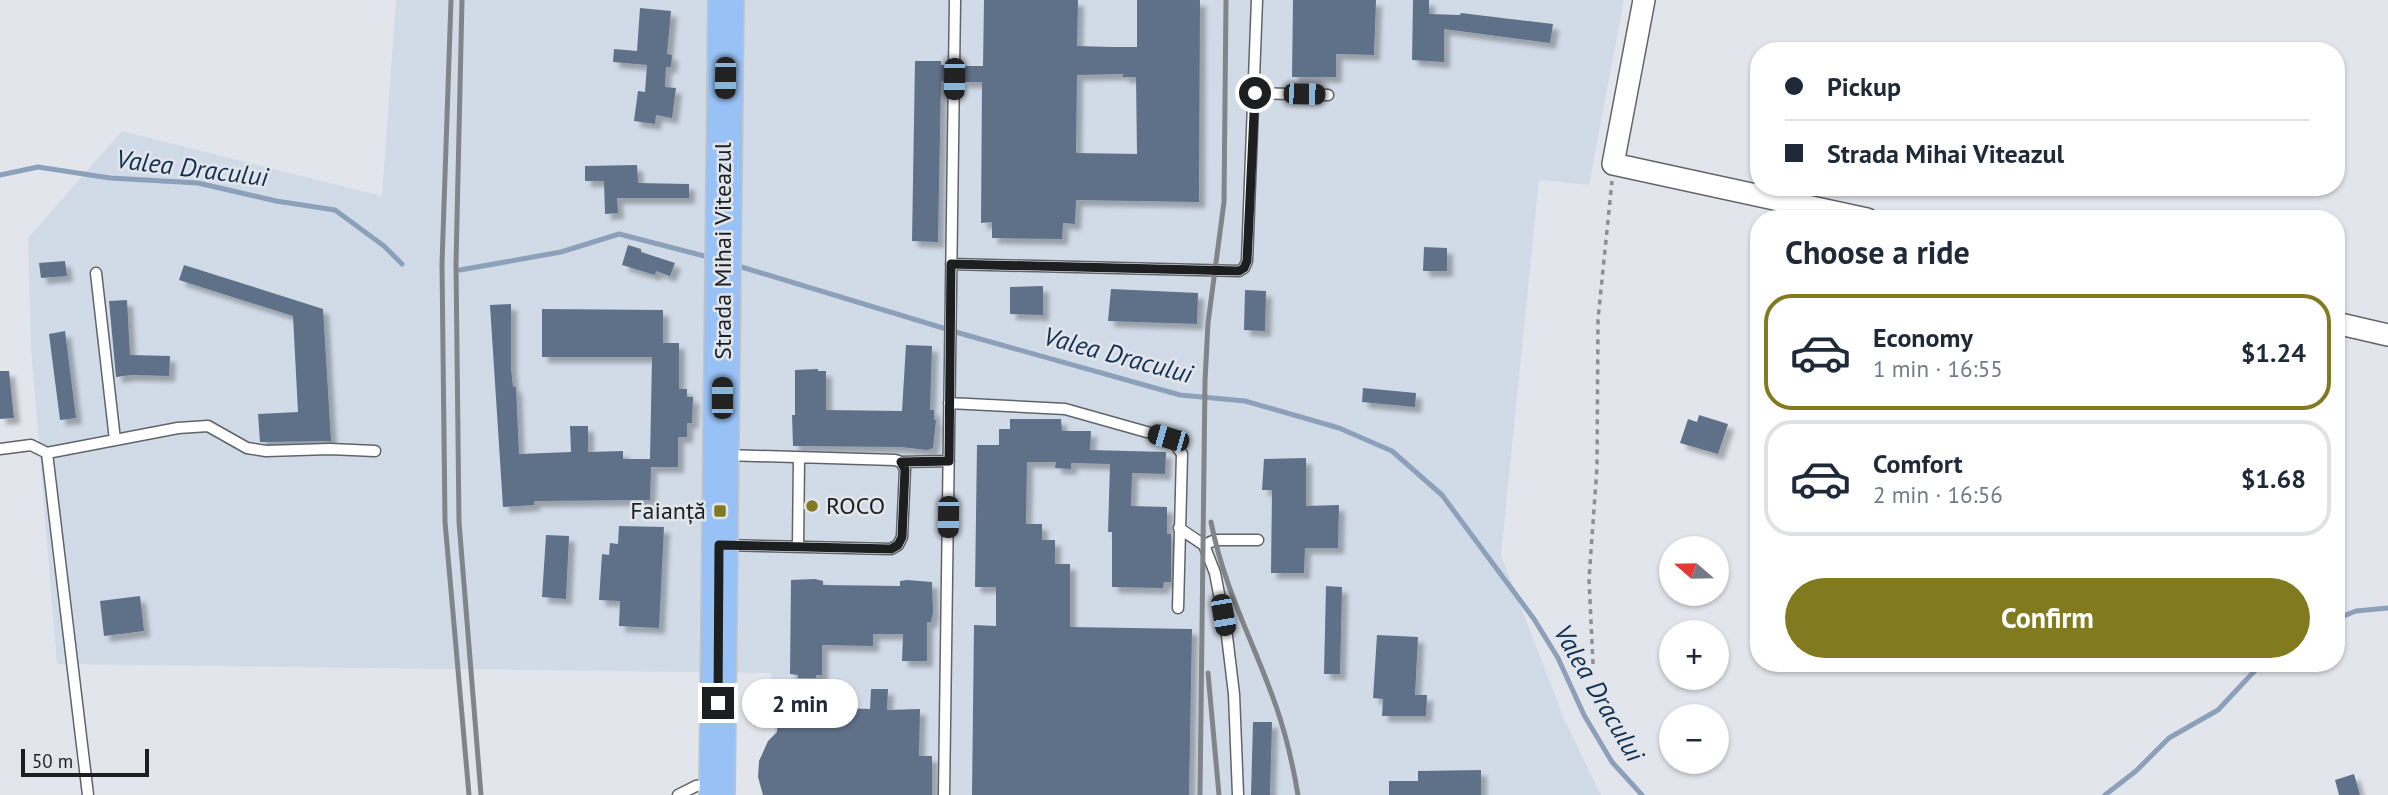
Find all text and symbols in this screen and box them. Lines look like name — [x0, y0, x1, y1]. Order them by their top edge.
car — [715, 57, 736, 99]
car — [944, 58, 965, 100]
text: Pickup — [1827, 70, 1901, 103]
route start — [1239, 77, 1271, 109]
car — [1283, 83, 1326, 105]
text: Strada Mihai Viteazul — [1827, 137, 2064, 170]
water label: Valea Dracului — [114, 142, 271, 193]
street label: Strada Mihai Viteazul — [707, 142, 738, 360]
text: Choose a ride — [1785, 231, 1970, 273]
water label: Valea Dracului — [1040, 319, 1198, 391]
icon: car — [1789, 321, 1852, 384]
text: Economy — [1873, 321, 1973, 354]
text: $1.24 — [2241, 336, 2306, 369]
text: 1 min · 16:55 — [1873, 354, 2003, 383]
car — [712, 377, 733, 419]
car — [1145, 422, 1192, 454]
icon: car — [1789, 447, 1852, 510]
text: Comfort — [1873, 447, 1963, 480]
text: $1.68 — [2241, 462, 2306, 495]
text: 2 min · 16:56 — [1873, 480, 2003, 509]
place label: ROCO — [826, 490, 885, 521]
place label: Faianță — [630, 495, 706, 526]
car — [938, 496, 959, 538]
marker: ROCO — [804, 498, 820, 514]
marker: Faianță — [712, 503, 728, 519]
north arrow — [1659, 536, 1729, 606]
map controls — [1659, 536, 1729, 774]
button: Confirm — [1785, 578, 2310, 658]
car — [1210, 592, 1237, 638]
water label: Valea Dracului — [1547, 618, 1653, 768]
button: + — [1659, 620, 1729, 690]
callout: 2 min — [742, 678, 858, 728]
route end — [702, 687, 734, 719]
text: 2 min — [772, 689, 828, 718]
button: − — [1659, 704, 1729, 774]
scale bar — [21, 746, 149, 778]
text: 50 m — [32, 749, 73, 773]

